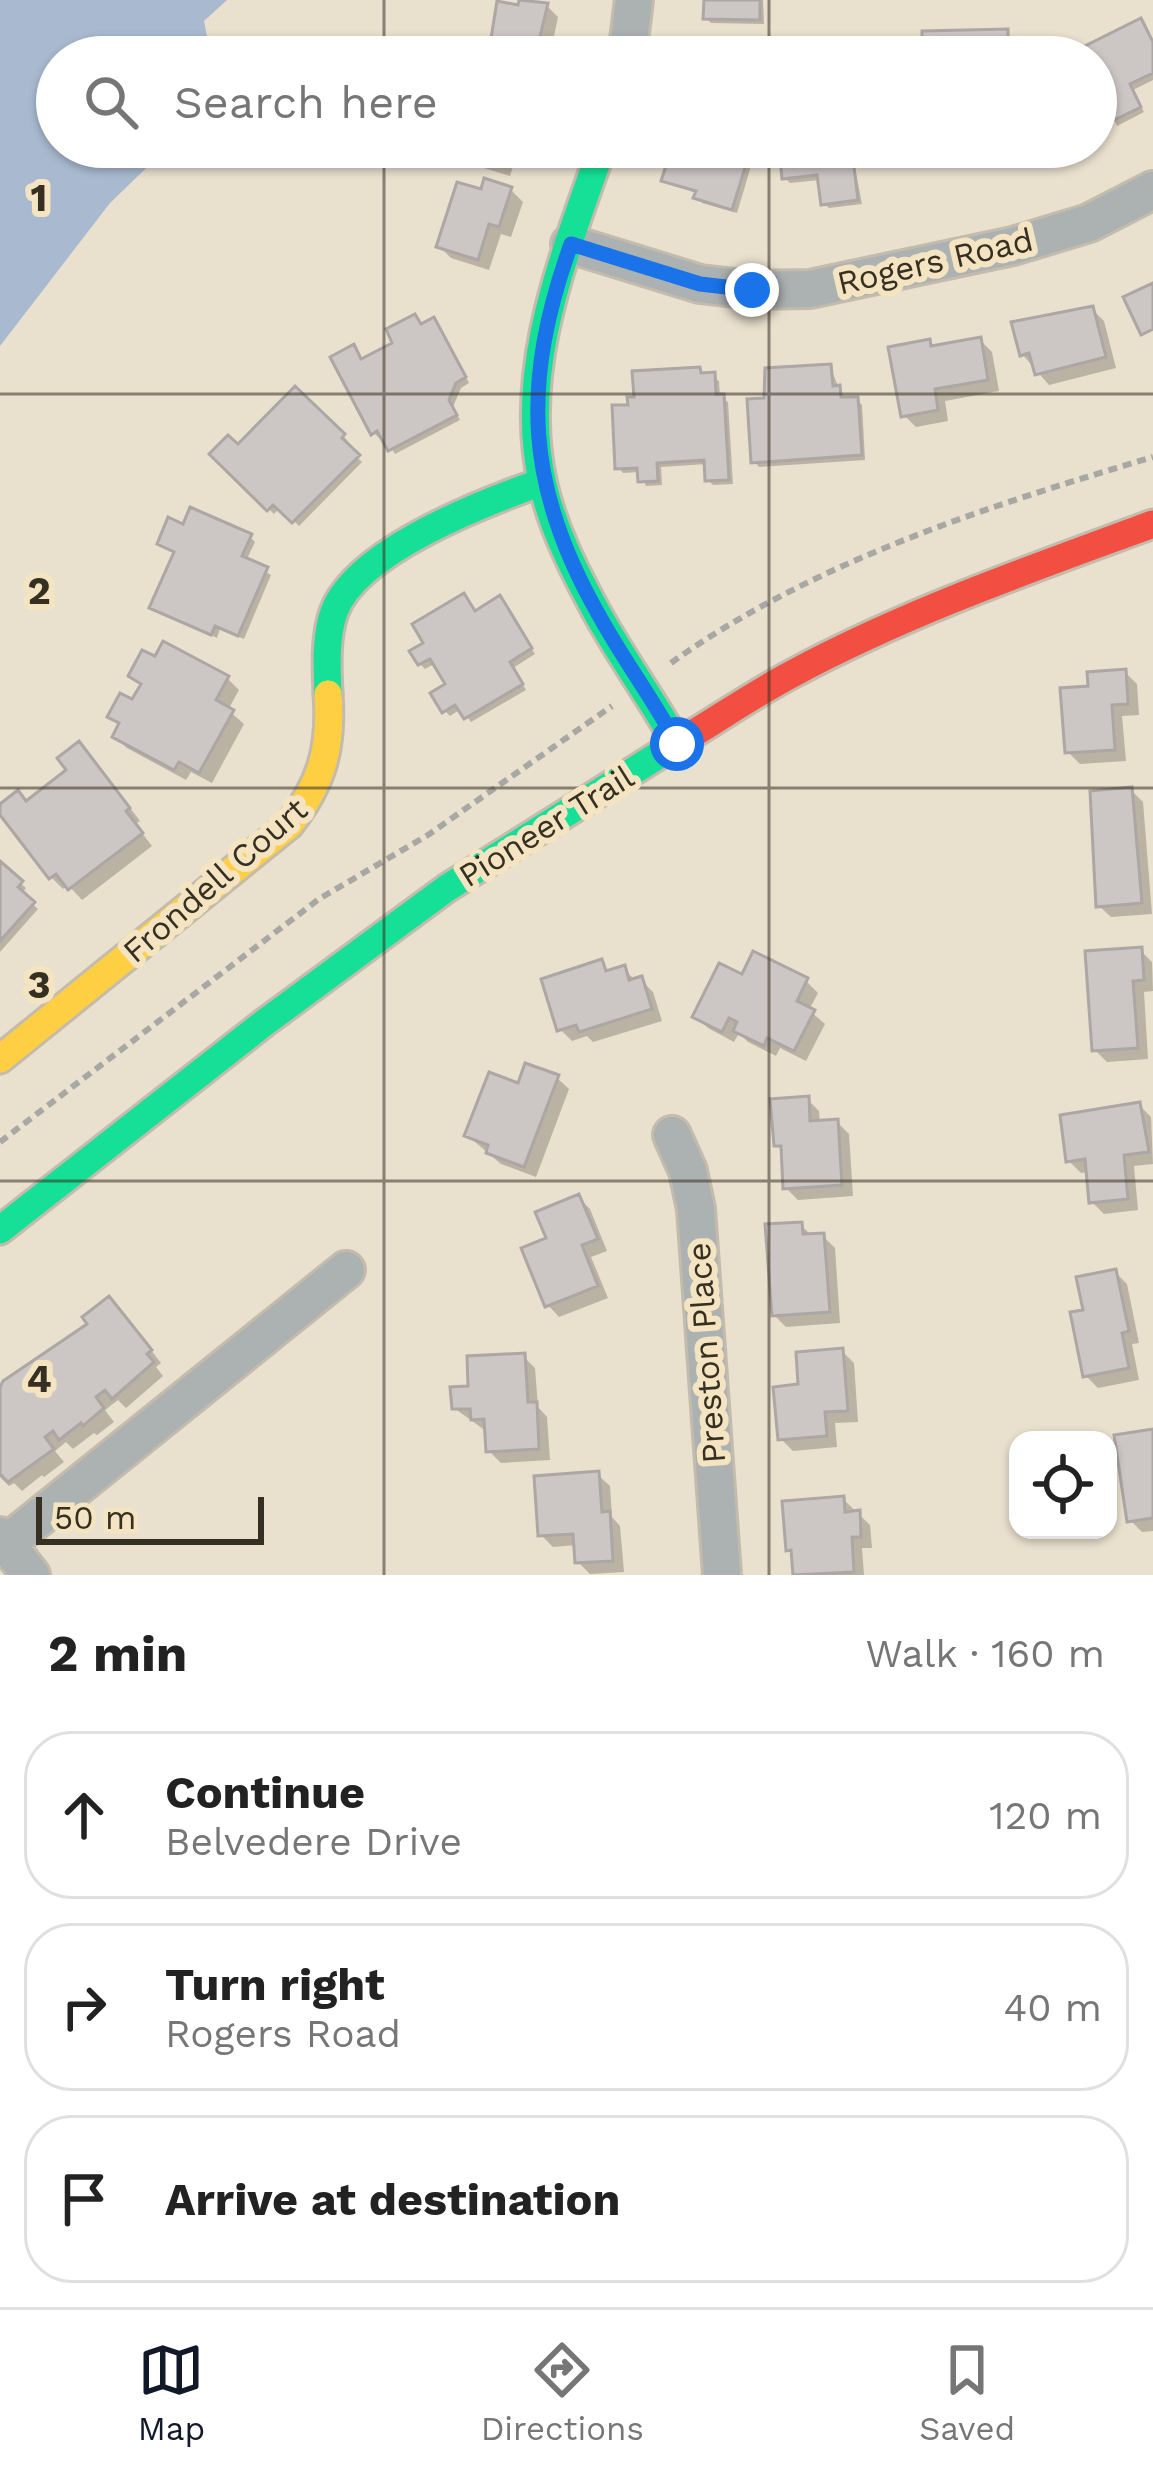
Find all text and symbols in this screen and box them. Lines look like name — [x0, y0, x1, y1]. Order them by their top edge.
search box — [36, 36, 1117, 168]
icon: search — [78, 69, 144, 135]
text: Search here — [174, 76, 438, 129]
text: 1 — [31, 175, 47, 220]
street label: Rogers Road — [833, 220, 1037, 302]
route end — [725, 263, 779, 317]
text: 2 — [27, 568, 51, 613]
route start — [650, 717, 704, 771]
street label: Pioneer Trail — [451, 757, 641, 895]
street label: Frondell Court — [115, 789, 315, 971]
text: 3 — [27, 962, 51, 1007]
street label: Preston Place — [679, 1241, 733, 1465]
text: 4 — [26, 1356, 52, 1401]
map controls — [1009, 1431, 1117, 1539]
button: locate — [1009, 1431, 1117, 1539]
scale bar — [36, 1491, 264, 1544]
text: 50 m — [54, 1498, 136, 1537]
text: 2 min — [48, 1624, 187, 1683]
text: Walk · 160 m — [866, 1631, 1105, 1676]
text: Continue — [165, 1766, 365, 1819]
icon: ahead — [51, 1782, 117, 1848]
text: 120 m — [989, 1793, 1102, 1838]
text: Belvedere Drive — [165, 1819, 462, 1864]
text: Turn right — [165, 1958, 385, 2011]
icon: right — [51, 1974, 117, 2040]
text: 40 m — [1003, 1985, 1102, 2030]
text: Rogers Road — [165, 2011, 401, 2056]
icon: arrive — [51, 2166, 117, 2232]
text: Arrive at destination — [165, 2173, 620, 2226]
tab: Map — [138, 2337, 205, 2448]
tab: Directions — [481, 2337, 644, 2448]
tab: Saved — [919, 2337, 1015, 2448]

